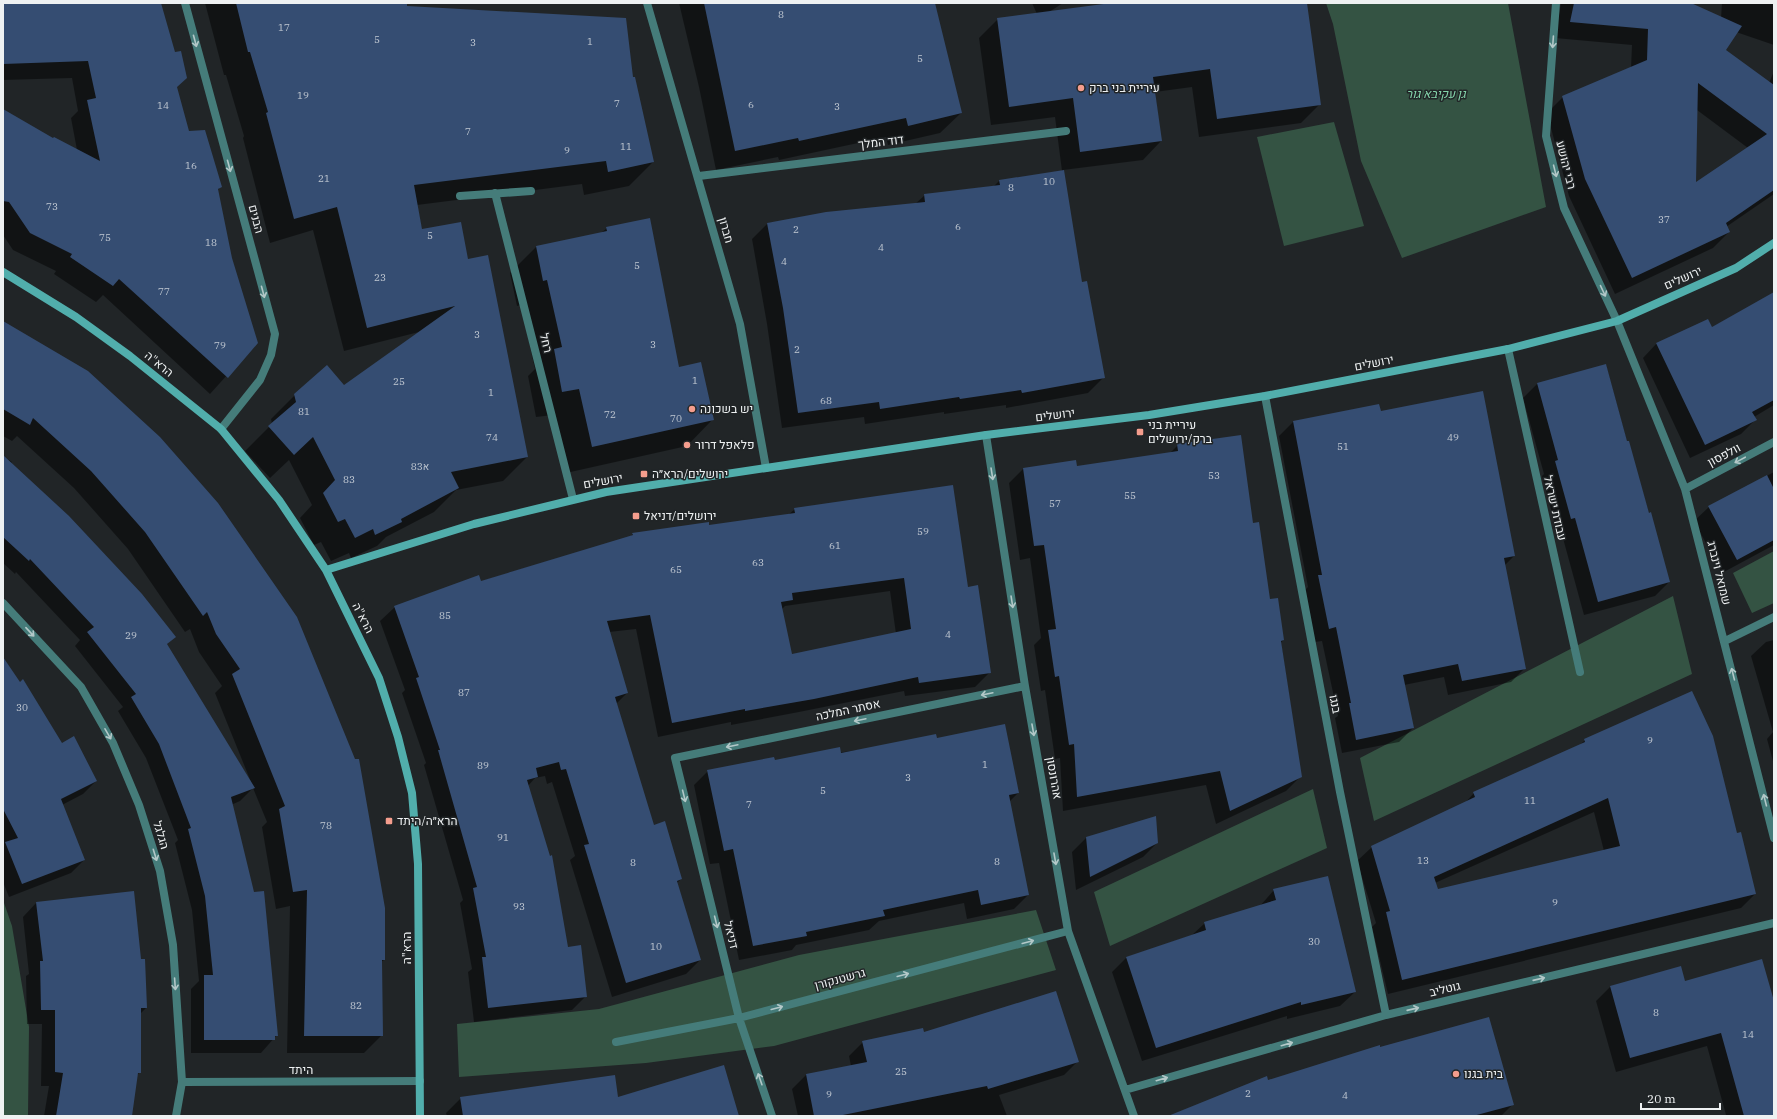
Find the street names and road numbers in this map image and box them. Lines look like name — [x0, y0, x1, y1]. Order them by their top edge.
street label: דוד המלך — [857, 131, 904, 152]
street label: רבי יהושע — [1553, 139, 1580, 191]
street label: הבנים — [245, 203, 267, 235]
street label: חברון — [716, 215, 737, 245]
street label: ירושלים — [1661, 263, 1704, 293]
street label: רחל — [537, 332, 556, 354]
street label: הרא"ה — [142, 347, 177, 380]
street label: ירושלים — [1353, 351, 1395, 374]
street label: ירושלים — [1034, 405, 1076, 424]
street label: וולפסון — [1705, 440, 1743, 469]
street label: ירושלים — [582, 470, 624, 491]
street label: עבודת ישראל — [1541, 474, 1570, 542]
street label: שמואל וינברג — [1704, 539, 1735, 607]
street label: הרא"ה — [349, 600, 378, 636]
street label: בנגו — [1326, 693, 1345, 715]
street label: אסתר המלכה — [814, 695, 882, 724]
street label: אהרונסון — [1043, 755, 1066, 801]
street label: הגלגל — [150, 819, 173, 851]
street label: דניאל — [721, 919, 742, 950]
street label: הרא"ה — [399, 932, 414, 964]
street label: גרשטנקורן — [813, 964, 867, 993]
street label: גוטליב — [1428, 978, 1462, 999]
street label: היתד — [289, 1062, 313, 1077]

